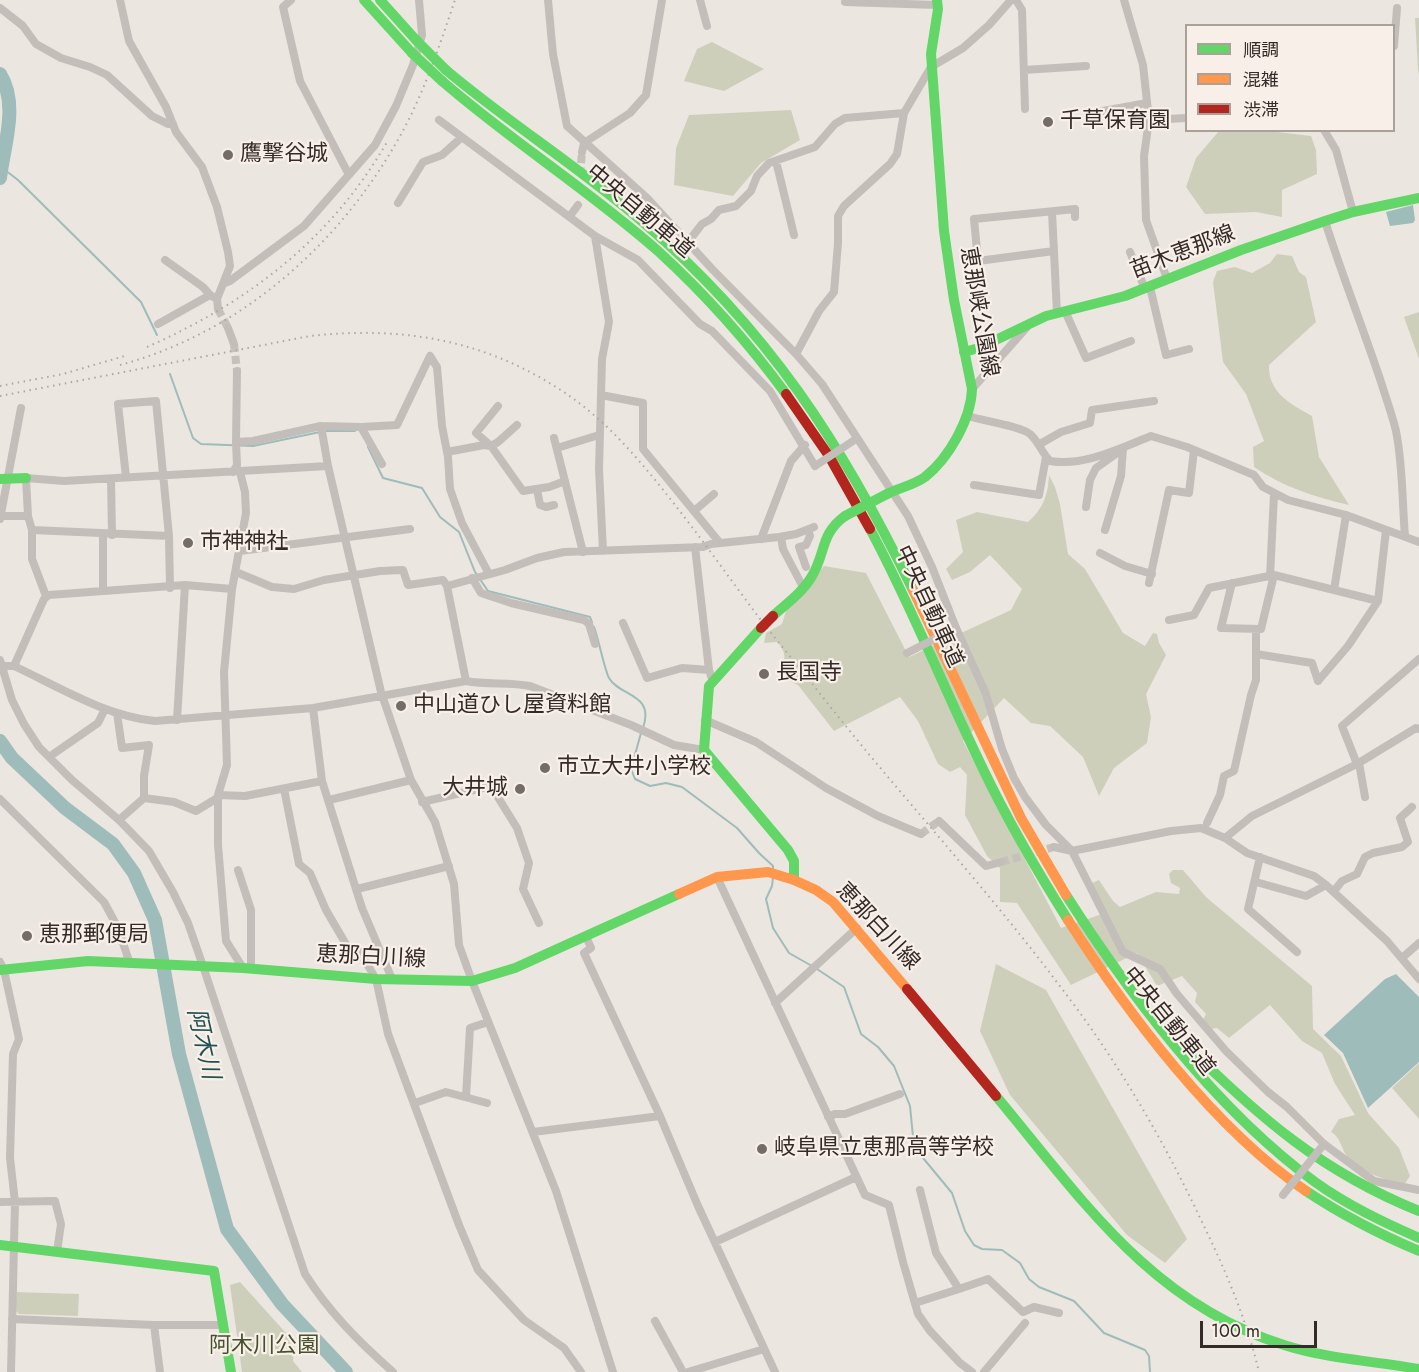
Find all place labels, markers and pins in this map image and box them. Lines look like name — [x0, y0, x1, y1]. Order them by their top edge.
place label: 千草保育園 — [1060, 109, 1170, 135]
marker: 千草保育園 — [1041, 115, 1055, 129]
place label: 鷹撃谷城 — [240, 142, 328, 168]
marker: 鷹撃谷城 — [221, 148, 235, 162]
place label: 市神神社 — [200, 530, 288, 556]
marker: 市神神社 — [181, 536, 195, 550]
place label: 長国寺 — [776, 661, 842, 687]
marker: 長国寺 — [757, 667, 771, 681]
place label: 中山道ひし屋資料館 — [413, 693, 611, 719]
marker: 中山道ひし屋資料館 — [394, 699, 408, 713]
place label: 市立大井小学校 — [557, 755, 711, 781]
marker: 市立大井小学校 — [538, 761, 552, 775]
place label: 大井城 — [442, 776, 508, 802]
marker: 大井城 — [513, 782, 527, 796]
place label: 恵那郵便局 — [39, 923, 149, 949]
marker: 恵那郵便局 — [20, 929, 34, 943]
place label: 岐阜県立恵那高等学校 — [774, 1136, 994, 1162]
marker: 岐阜県立恵那高等学校 — [755, 1142, 769, 1156]

